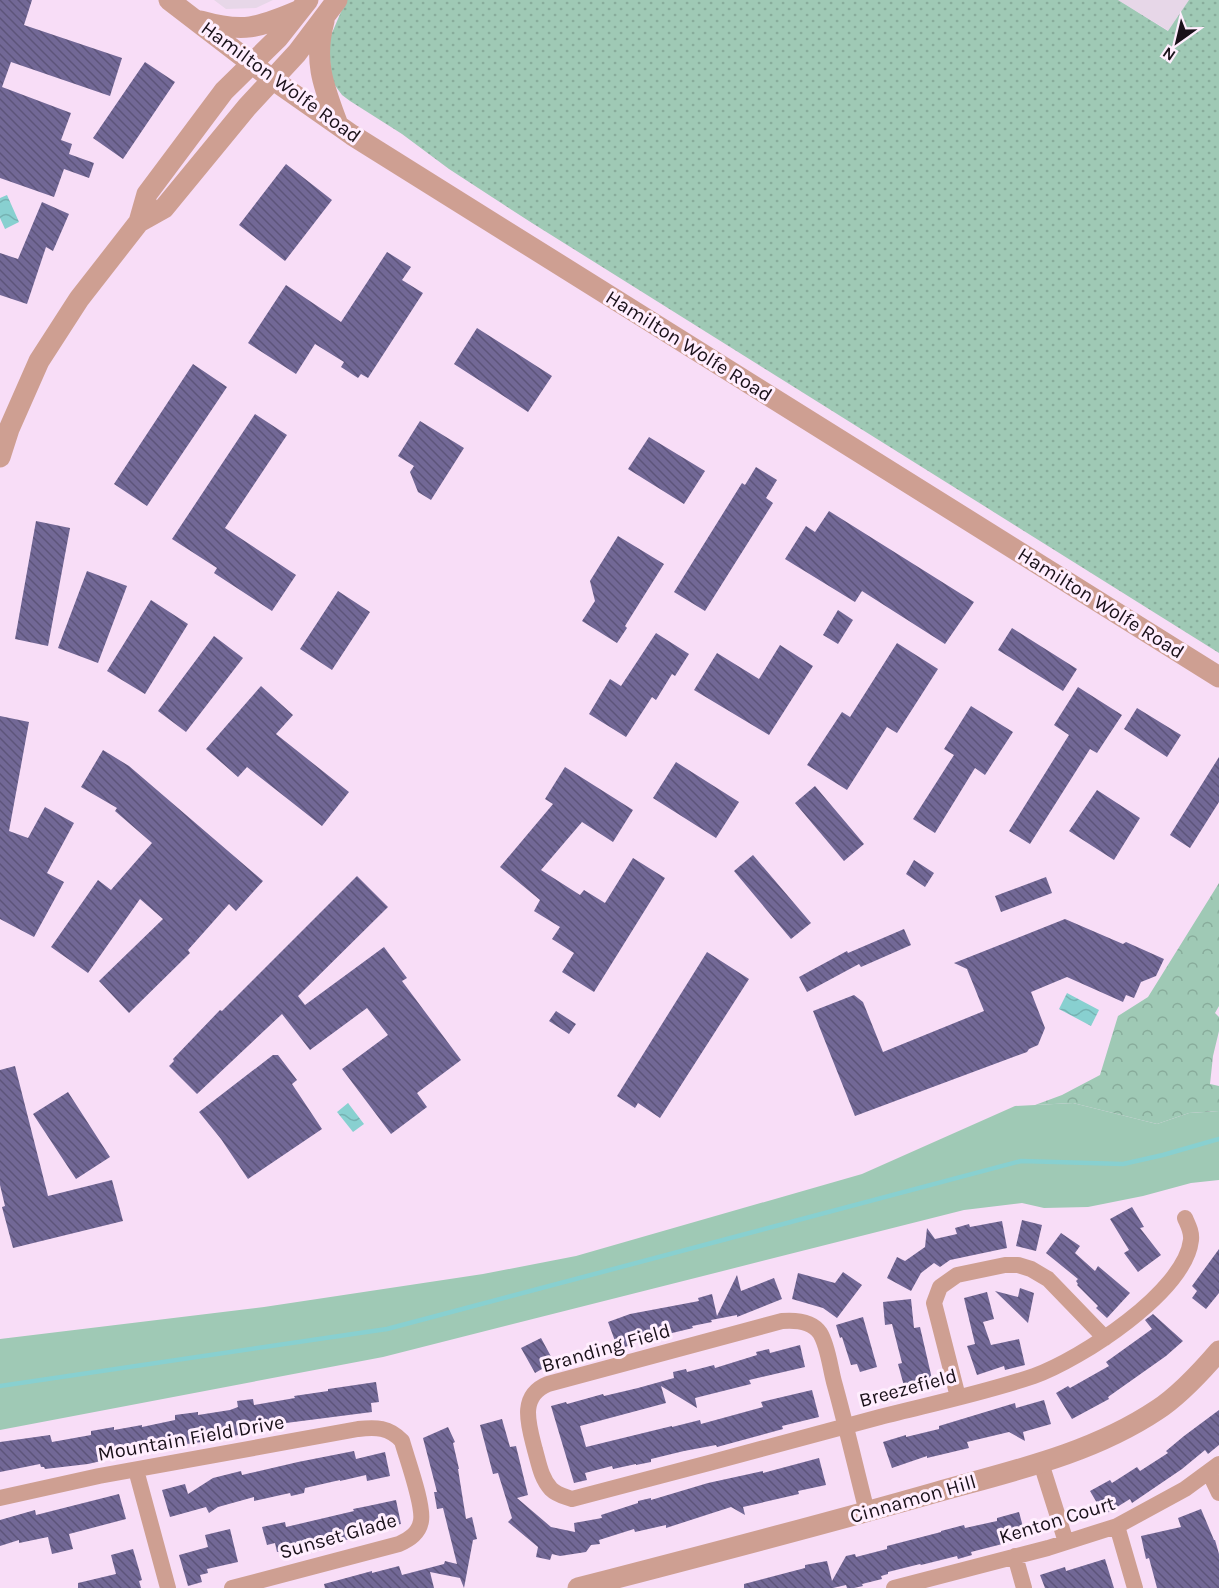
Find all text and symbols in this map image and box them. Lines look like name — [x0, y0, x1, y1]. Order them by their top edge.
north arrow — [1147, 12, 1207, 72]
street label: Hamilton Wolfe Road — [197, 16, 365, 148]
text: N — [1159, 43, 1179, 65]
street label: Hamilton Wolfe Road — [602, 285, 776, 407]
street label: Hamilton Wolfe Road — [1014, 542, 1188, 664]
street label: Branding Field — [539, 1319, 673, 1377]
street label: Breezefield — [856, 1364, 960, 1412]
street label: Mountain Field Drive — [96, 1410, 286, 1466]
street label: Cinnamon Hill — [847, 1470, 979, 1528]
street label: Kenton Court — [996, 1491, 1118, 1549]
street label: Sunset Glade — [277, 1508, 399, 1564]

